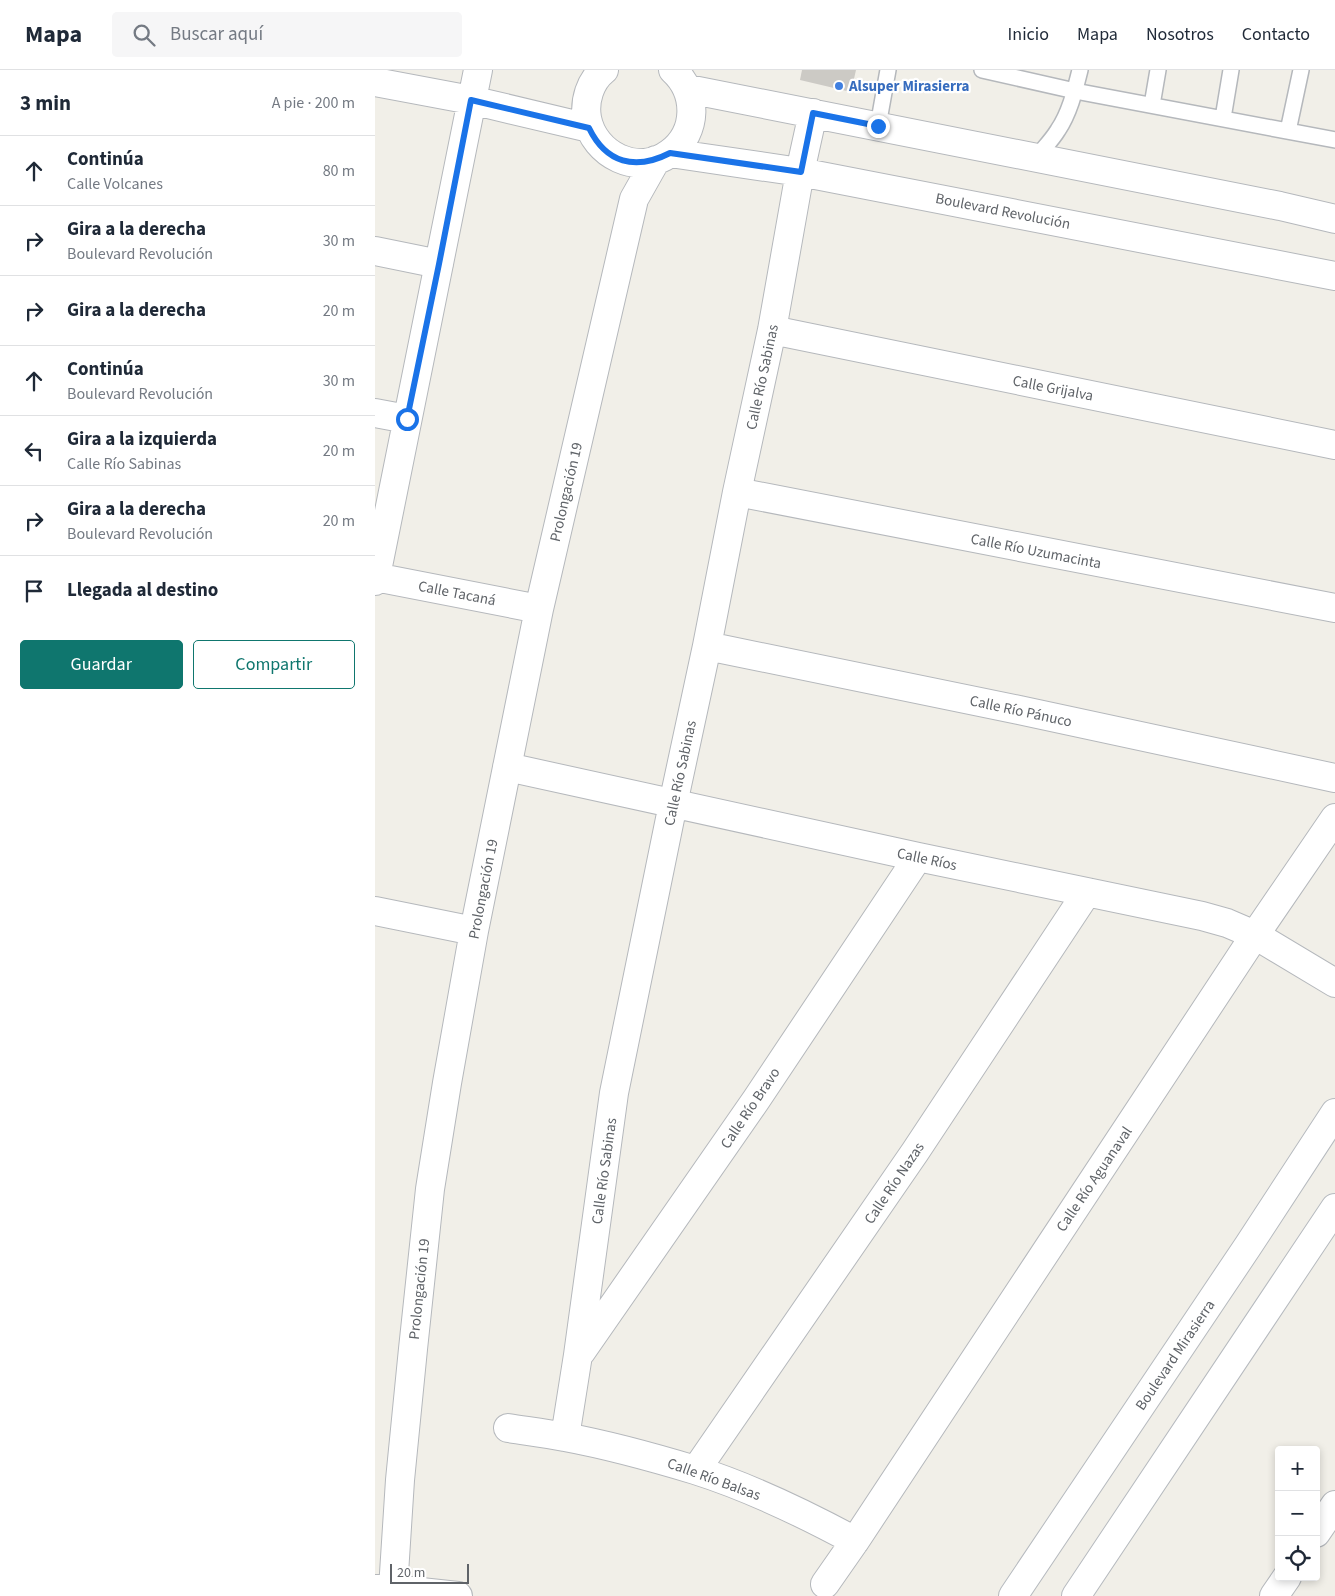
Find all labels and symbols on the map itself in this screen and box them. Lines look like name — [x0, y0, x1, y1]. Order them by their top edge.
place label: Alsuper Mirasierra — [848, 76, 969, 97]
marker: Alsuper Mirasierra — [833, 80, 845, 92]
route end — [867, 115, 890, 138]
street label: Boulevard Revolución — [934, 188, 1072, 235]
street label: Calle Río Sabinas — [741, 322, 784, 432]
street label: Calle Grijalva — [1011, 370, 1095, 407]
route start — [396, 408, 419, 431]
street label: Prolongación 19 — [545, 440, 588, 544]
street label: Calle Río Uzumacinta — [969, 529, 1103, 574]
street label: Calle Tacaná — [416, 576, 498, 611]
street label: Calle Río Pánuco — [968, 690, 1074, 733]
street label: Calle Río Sabinas — [659, 718, 702, 828]
street label: Prolongación 19 — [464, 837, 503, 941]
street label: Calle Ríos — [895, 843, 959, 876]
street label: Calle Río Bravo — [715, 1063, 785, 1153]
street label: Calle Río Sabinas — [587, 1117, 622, 1226]
street label: Calle Río Aguanaval — [1051, 1122, 1138, 1236]
street label: Calle Río Nazas — [859, 1138, 930, 1228]
street label: Prolongación 19 — [404, 1237, 435, 1341]
street label: Boulevard Mirasierra — [1131, 1296, 1220, 1415]
street label: Calle Río Balsas — [664, 1453, 763, 1506]
scale bar — [390, 1561, 469, 1584]

